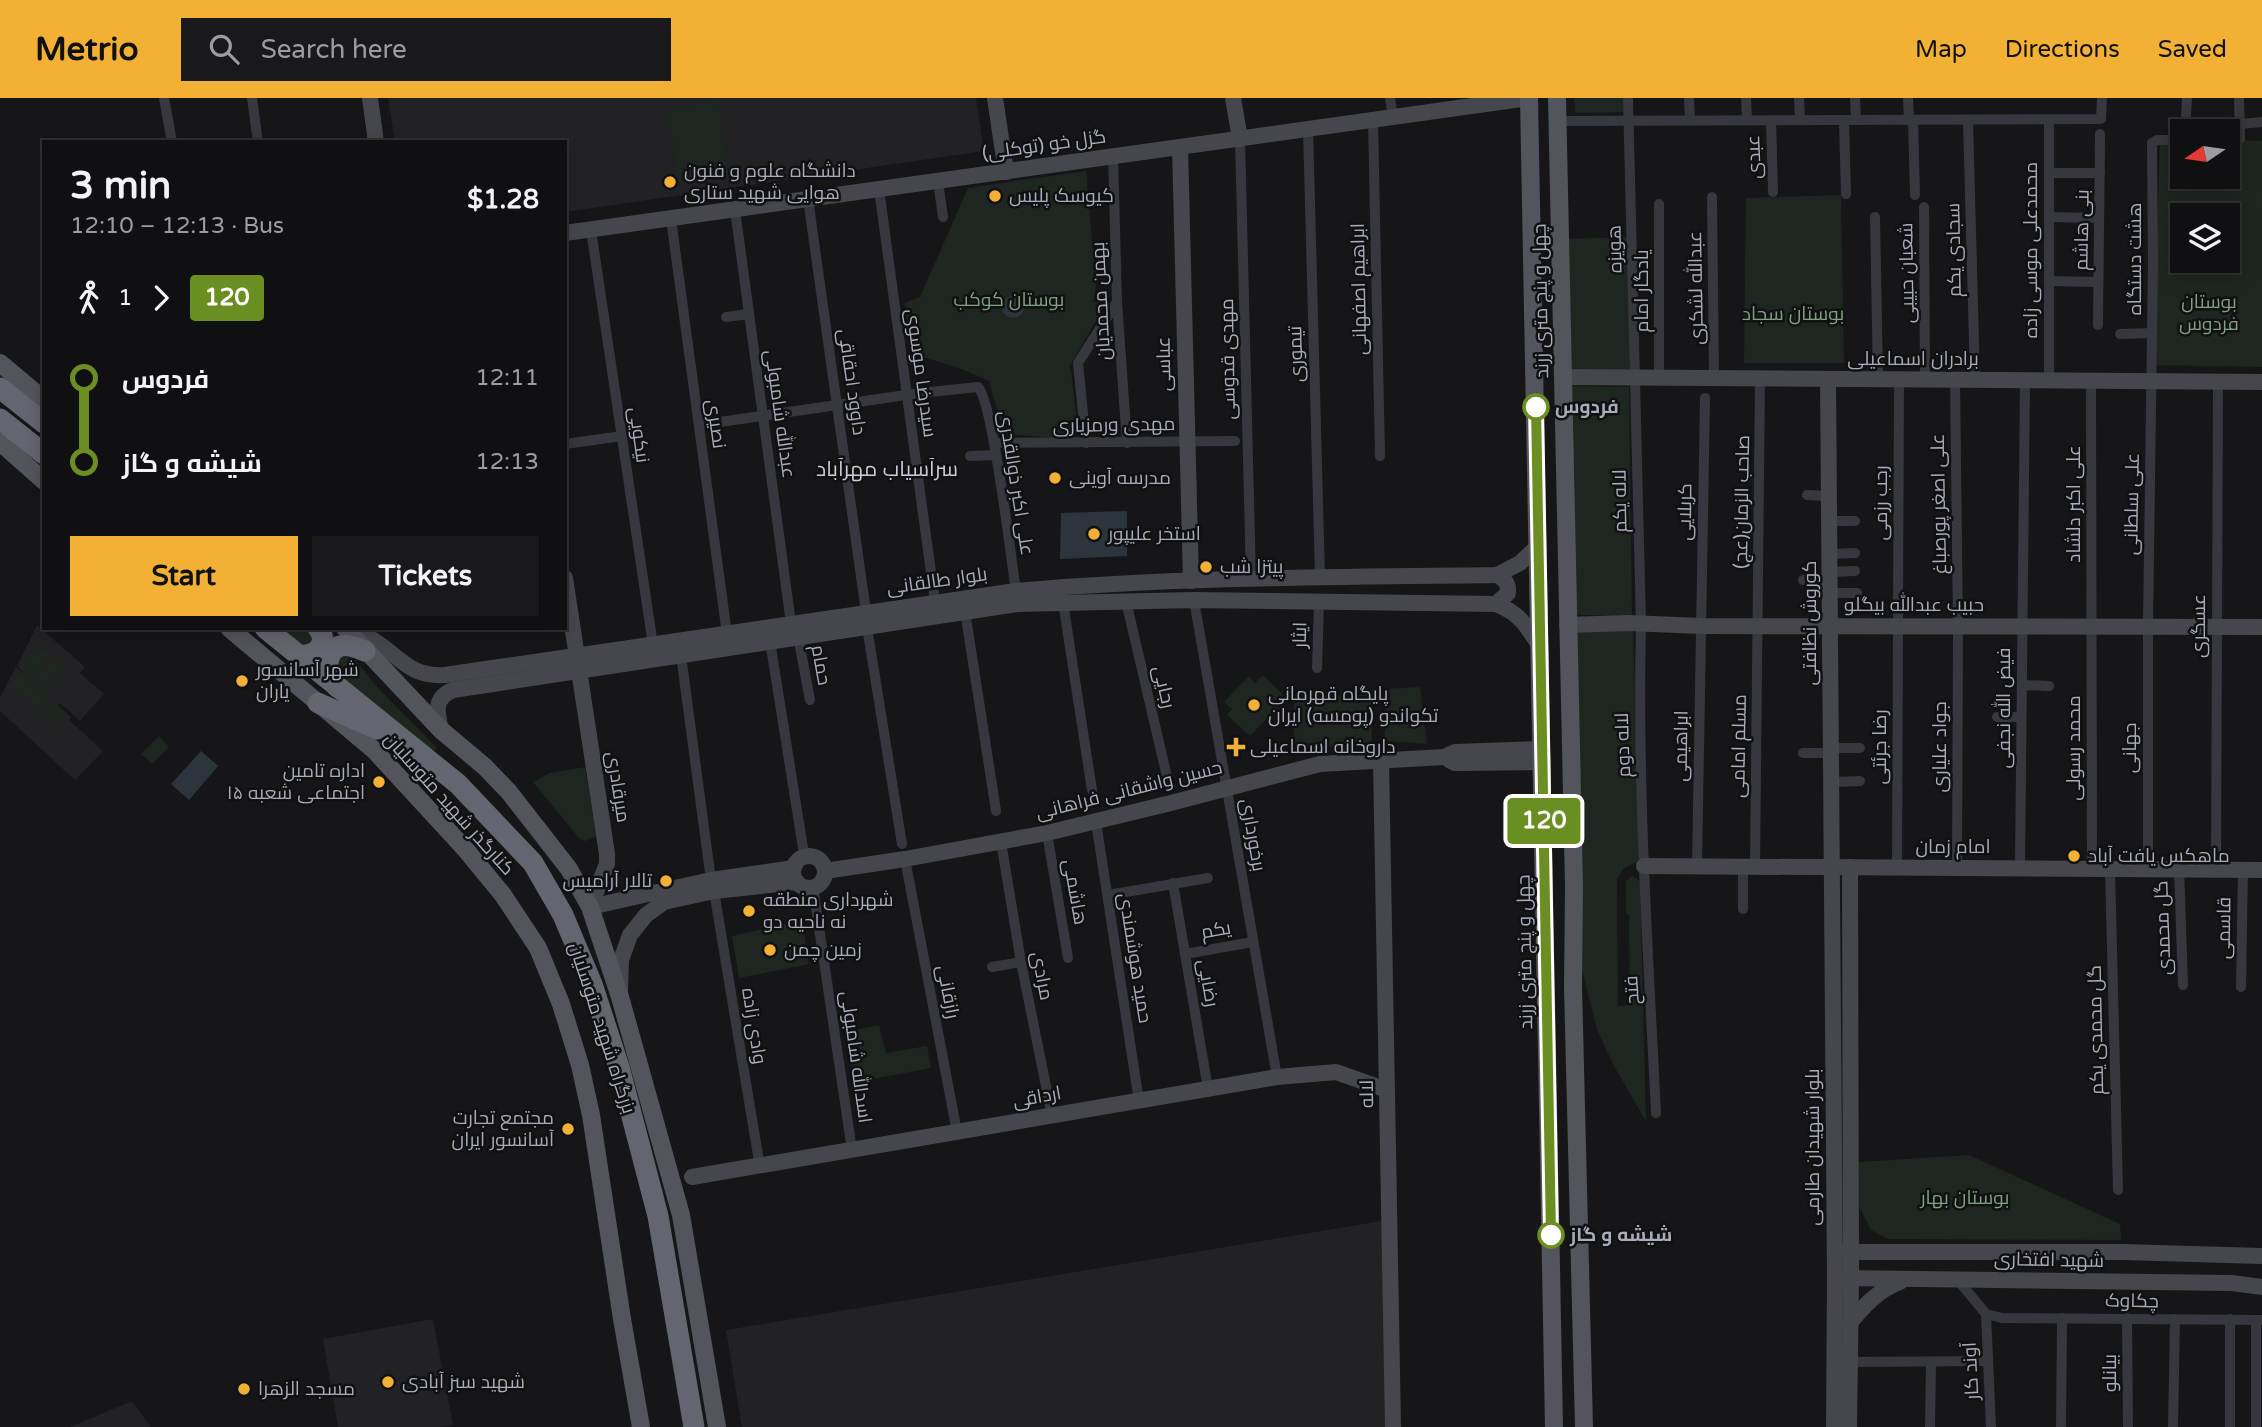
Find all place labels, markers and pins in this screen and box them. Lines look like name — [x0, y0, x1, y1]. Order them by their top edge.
place label: دانشگاه علوم و فنون هوایی شهید ستاری — [684, 160, 856, 204]
marker: دانشگاه علوم و فنون هوایی شهید ستاری — [662, 174, 678, 190]
place label: کیوسک پلیس — [1009, 185, 1114, 208]
marker: کیوسک پلیس — [987, 188, 1003, 204]
marker: فردوس — [1523, 394, 1549, 420]
place label: فردوس — [1555, 396, 1619, 418]
place label: مدرسه آوینی — [1069, 467, 1171, 489]
marker: مدرسه آوینی — [1047, 470, 1063, 486]
place label: استخر علیپور — [1107, 523, 1201, 545]
marker: استخر علیپور — [1086, 526, 1102, 542]
place label: پیتزا شب — [1220, 556, 1283, 579]
marker: پیتزا شب — [1198, 559, 1214, 575]
place label: شهر آسانسور یاران — [255, 659, 359, 703]
marker: شهر آسانسور یاران — [234, 673, 250, 689]
place label: پایگاه قهرمانی تکواندو (پومسه) ایران — [1268, 683, 1438, 728]
marker: پایگاه قهرمانی تکواندو (پومسه) ایران — [1246, 697, 1262, 713]
place label: داروخانه اسماعیلی — [1250, 736, 1396, 758]
marker: داروخانه اسماعیلی — [1228, 739, 1244, 755]
place label: اداره تامین اجتماعی شعبه ۱۵ — [227, 760, 365, 804]
marker: اداره تامین اجتماعی شعبه ۱۵ — [371, 774, 387, 790]
place label: ماهکس یافت آباد — [2088, 845, 2230, 867]
marker: ماهکس یافت آباد — [2066, 848, 2082, 864]
place label: تالار آرامیس — [562, 870, 652, 892]
marker: تالار آرامیس — [658, 873, 674, 889]
place label: شهرداری منطقه نه ناحیه دو — [763, 889, 893, 933]
marker: شهرداری منطقه نه ناحیه دو — [741, 903, 757, 919]
place label: زمین چمن — [784, 939, 862, 962]
marker: زمین چمن — [762, 942, 778, 958]
place label: مجتمع تجارت آسانسور ایران — [452, 1107, 554, 1151]
marker: مجتمع تجارت آسانسور ایران — [560, 1121, 576, 1137]
marker: شیشه و گاز — [1538, 1222, 1564, 1248]
place label: شیشه و گاز — [1569, 1224, 1672, 1247]
place label: شهید سبز آبادی — [402, 1371, 525, 1393]
marker: شهید سبز آبادی — [380, 1374, 396, 1390]
place label: مسجد الزهرا — [258, 1378, 355, 1400]
marker: مسجد الزهرا — [236, 1381, 252, 1397]

